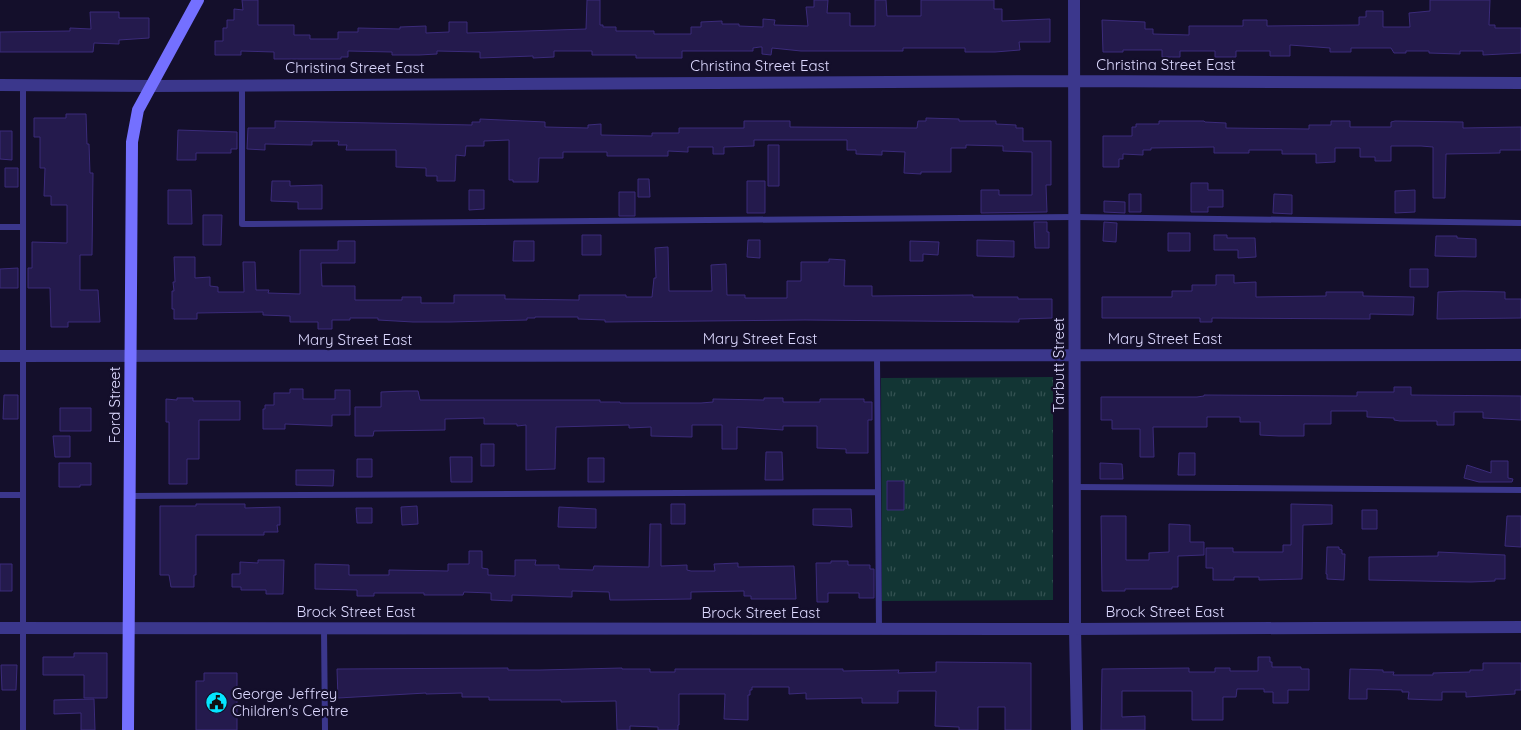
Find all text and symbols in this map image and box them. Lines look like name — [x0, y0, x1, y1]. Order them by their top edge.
street label: Christina Street East — [1096, 55, 1236, 74]
street label: Christina Street East — [690, 56, 830, 75]
street label: Christina Street East — [285, 58, 425, 77]
street label: Tarbutt Street — [1049, 317, 1068, 413]
street label: Mary Street East — [703, 329, 817, 348]
street label: Mary Street East — [1108, 329, 1222, 348]
street label: Mary Street East — [298, 330, 412, 349]
street label: Ford Street — [105, 367, 124, 443]
street label: Brock Street East — [297, 602, 415, 621]
street label: Brock Street East — [1106, 602, 1224, 621]
street label: Brock Street East — [702, 603, 820, 622]
place label: George Jeffrey Children's Centre — [232, 684, 348, 720]
public building icon: George Jeffrey Children's Centre — [204, 691, 228, 715]

